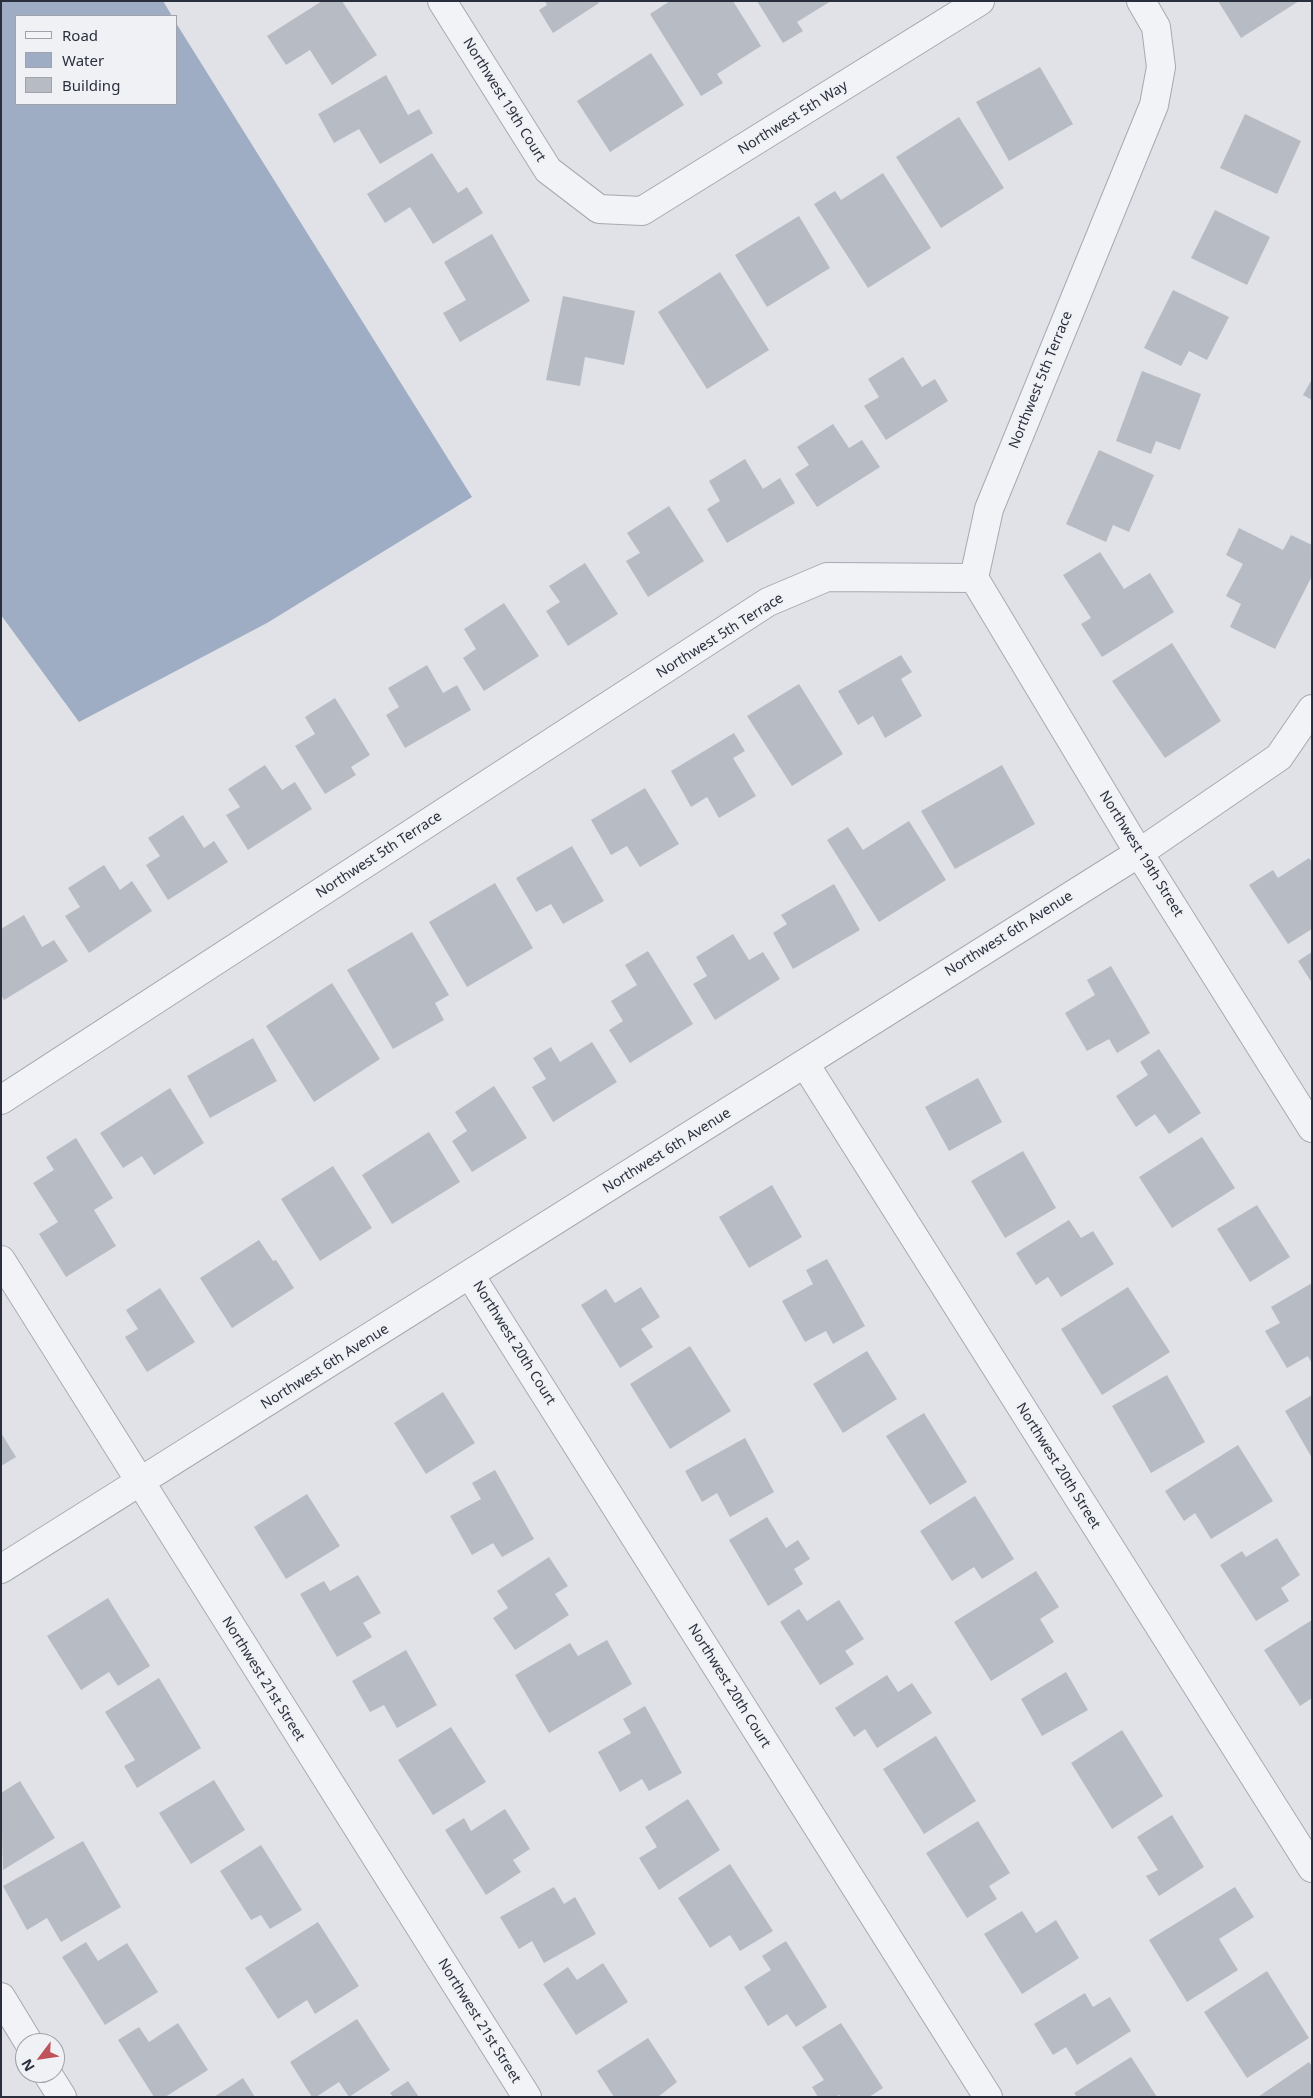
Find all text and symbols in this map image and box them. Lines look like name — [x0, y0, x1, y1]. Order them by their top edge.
legend — [15, 15, 178, 105]
text: Road — [62, 25, 98, 45]
street label: Northwest 19th Court — [459, 35, 549, 165]
text: Water — [62, 50, 104, 70]
text: Building — [62, 75, 120, 95]
street label: Northwest 5th Way — [735, 77, 851, 159]
street label: Northwest 5th Terrace — [1006, 309, 1076, 451]
street label: Northwest 5th Terrace — [653, 590, 787, 682]
street label: Northwest 19th Street — [1095, 788, 1187, 920]
street label: Northwest 5th Terrace — [313, 808, 445, 902]
street label: Northwest 6th Avenue — [942, 888, 1076, 980]
street label: Northwest 6th Avenue — [600, 1105, 734, 1197]
street label: Northwest 20th Court — [469, 1278, 559, 1408]
street label: Northwest 6th Avenue — [258, 1321, 392, 1413]
street label: Northwest 20th Street — [1012, 1400, 1104, 1532]
street label: Northwest 21st Street — [218, 1614, 308, 1744]
street label: Northwest 20th Court — [684, 1621, 774, 1751]
street label: Northwest 21st Street — [434, 1956, 524, 2086]
north arrow — [15, 2033, 65, 2083]
text: N — [16, 2056, 39, 2075]

